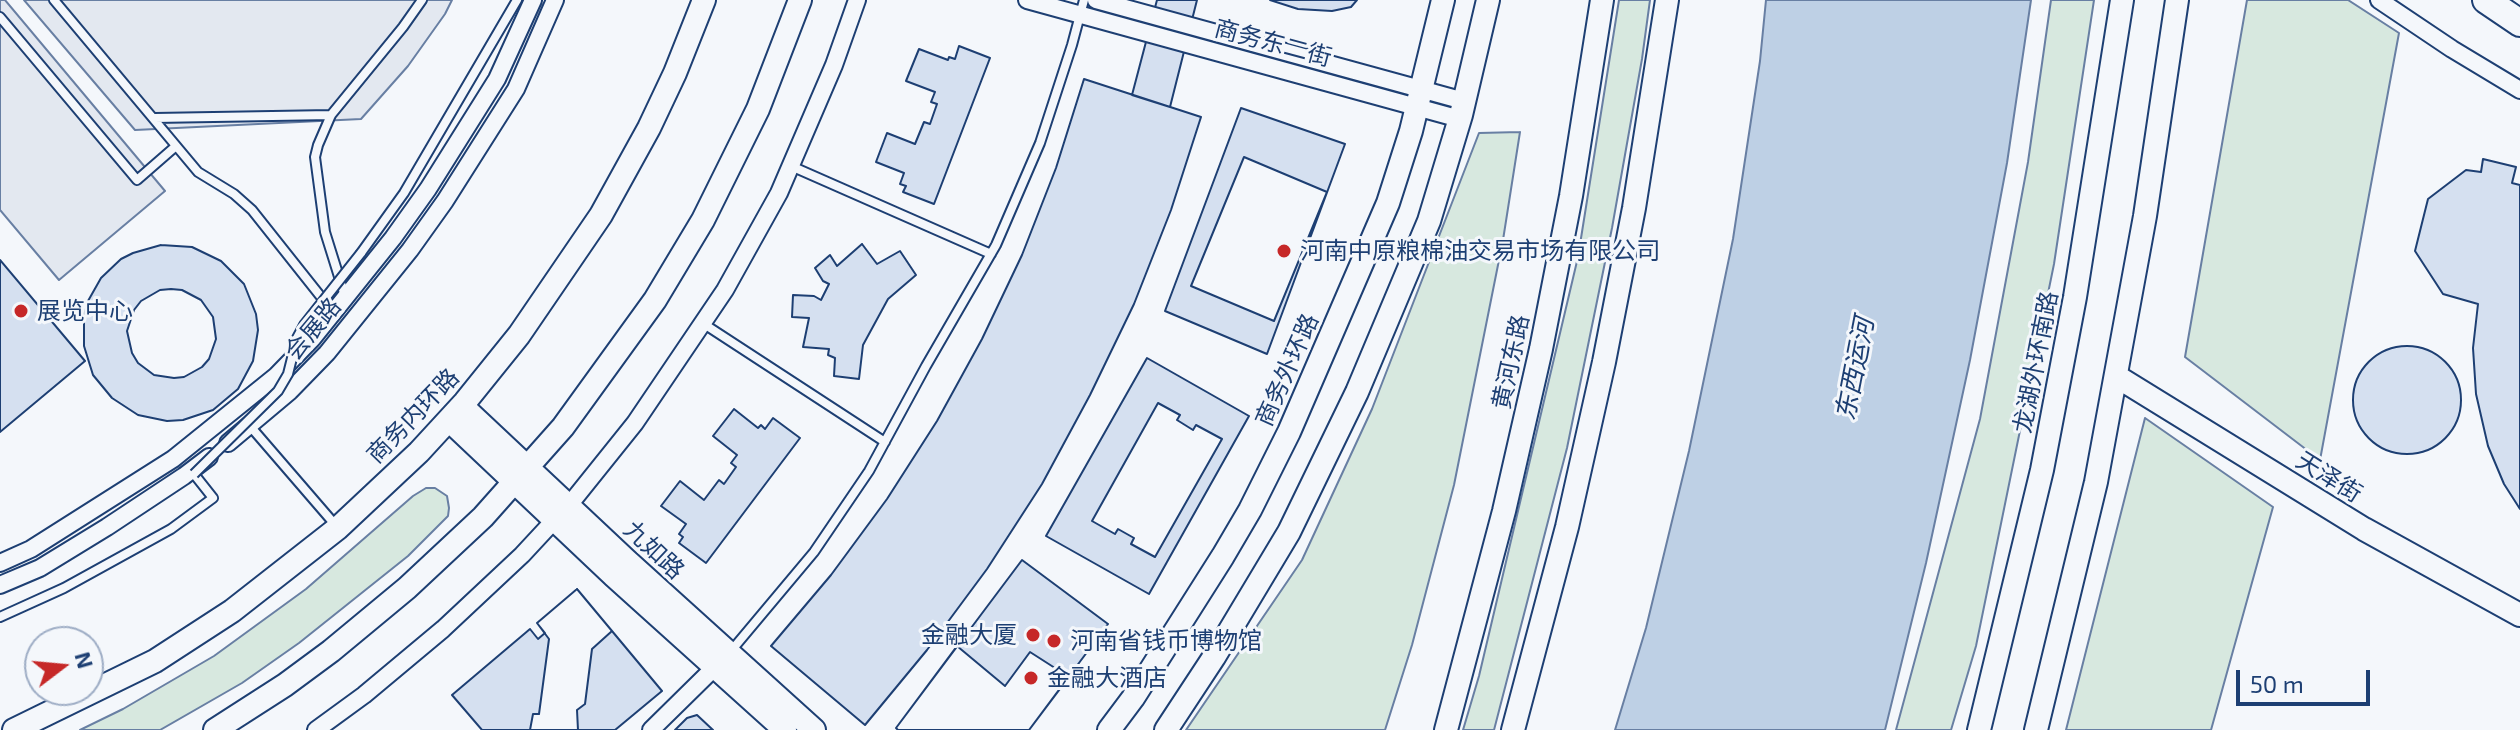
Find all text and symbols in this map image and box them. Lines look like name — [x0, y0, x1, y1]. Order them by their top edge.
street label: 商务东二街 — [1211, 14, 1335, 72]
place label: 河南中原粮棉油交易市场有限公司 — [1300, 237, 1660, 265]
marker: 河南中原粮棉油交易市场有限公司 — [1275, 242, 1293, 260]
street label: 龙湖外环南路 — [2008, 289, 2064, 435]
street label: 会展路 — [279, 292, 347, 366]
place label: 展览中心 — [37, 297, 133, 325]
marker: 展览中心 — [12, 302, 30, 320]
street label: 商务外环路 — [1249, 309, 1325, 431]
street label: 黄河东路 — [1487, 312, 1535, 412]
water label: 东西运河 — [1830, 315, 1880, 423]
street label: 商务内环路 — [361, 363, 465, 469]
street label: 天泽街 — [2291, 446, 2367, 508]
street label: 九如路 — [618, 515, 690, 585]
place label: 金融大厦 — [921, 621, 1017, 649]
north arrow — [24, 626, 104, 706]
marker: 金融大厦 — [1024, 626, 1042, 644]
place label: 河南省钱币博物馆 — [1070, 627, 1262, 655]
marker: 河南省钱币博物馆 — [1045, 632, 1063, 650]
text: N — [70, 649, 100, 671]
scale bar — [2240, 654, 2374, 704]
place label: 金融大酒店 — [1047, 664, 1167, 692]
marker: 金融大酒店 — [1022, 669, 1040, 687]
text: 50 m — [2250, 669, 2304, 698]

